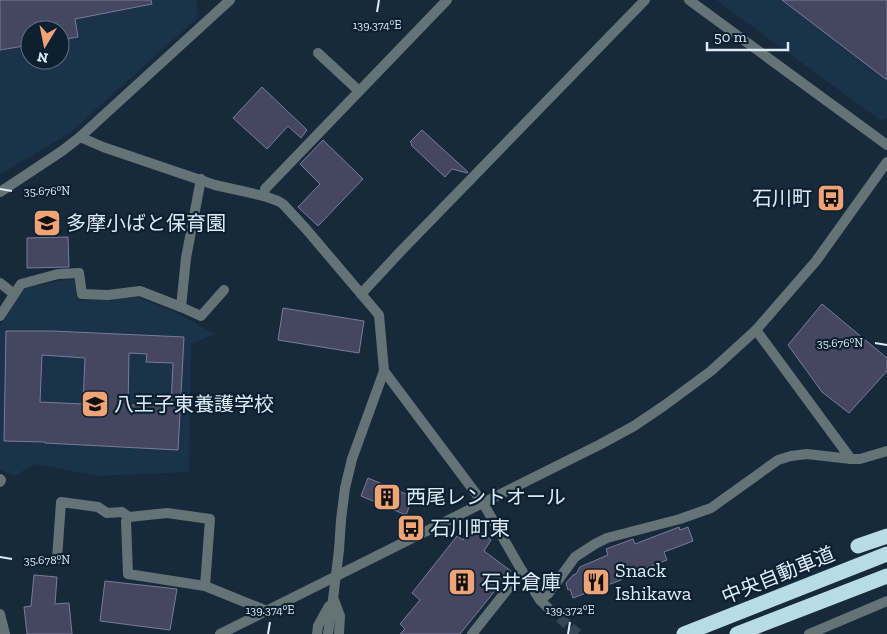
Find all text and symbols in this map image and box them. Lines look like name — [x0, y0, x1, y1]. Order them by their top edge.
text: 139.374°E — [353, 18, 401, 32]
north arrow — [20, 20, 70, 70]
scale bar — [707, 20, 788, 52]
text: 50 m — [714, 28, 747, 46]
text: N — [36, 48, 50, 67]
bus stop icon: 石川町 — [816, 183, 846, 213]
text: 35.676°N — [24, 184, 70, 198]
place label: 石川町 — [752, 186, 812, 210]
school or university icon: 多摩小ばと保育園 — [32, 208, 62, 238]
place label: 多摩小ばと保育園 — [66, 211, 226, 235]
text: 35.676°N — [817, 336, 863, 350]
school or university icon: 八王子東養護学校 — [80, 389, 110, 419]
place label: 八王子東養護学校 — [114, 392, 274, 416]
building icon: 西尾レントオール — [372, 482, 402, 512]
place label: 西尾レントオール — [406, 485, 566, 509]
bus stop icon: 石川町東 — [396, 513, 426, 543]
place label: 石川町東 — [430, 516, 510, 540]
street label: 中央自動車道 — [718, 541, 838, 609]
text: 35.678°N — [24, 553, 70, 567]
place label: Snack Ishikawa — [615, 558, 692, 605]
building icon: 石井倉庫 — [447, 567, 477, 597]
restaurant icon: Snack Ishikawa — [581, 567, 611, 597]
place label: 石井倉庫 — [481, 570, 561, 594]
text: 139.374°E — [246, 603, 294, 617]
text: 139.372°E — [546, 603, 594, 617]

